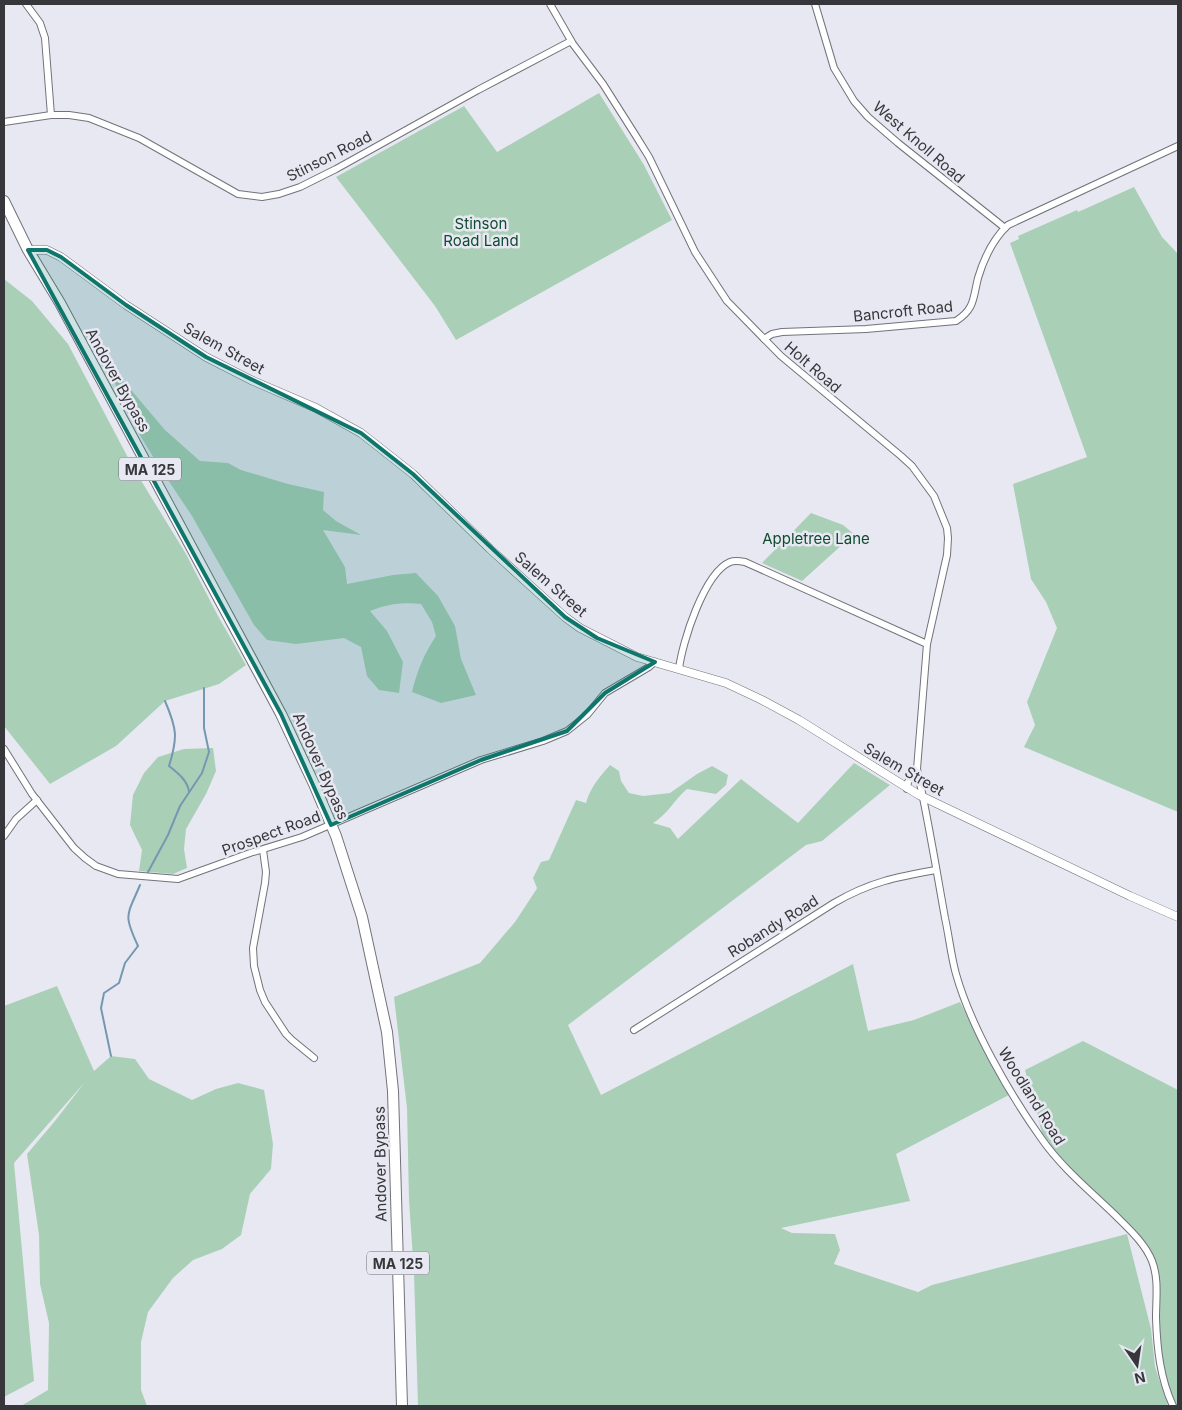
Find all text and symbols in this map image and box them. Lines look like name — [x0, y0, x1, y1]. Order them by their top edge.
street label: West Knoll Road — [869, 97, 969, 187]
street label: Stinson Road — [283, 126, 375, 186]
park label: Stinson Road Land — [443, 214, 519, 250]
street label: Bancroft Road — [852, 296, 954, 326]
street label: Salem Street — [180, 318, 268, 378]
street label: Andover Bypass — [82, 325, 154, 435]
street label: Holt Road — [781, 337, 845, 397]
road number: MA 125 — [119, 458, 181, 480]
park label: Appletree Lane — [762, 529, 870, 548]
street label: Salem Street — [511, 547, 591, 621]
street label: Andover Bypass — [289, 709, 353, 823]
street label: Salem Street — [860, 738, 948, 800]
street label: Prospect Road — [219, 806, 323, 860]
street label: Robandy Road — [724, 891, 822, 961]
street label: Woodland Road — [994, 1044, 1070, 1148]
street label: Andover Bypass — [369, 1106, 391, 1222]
road number: MA 125 — [367, 1252, 429, 1274]
north arrow — [1112, 1340, 1162, 1390]
text: N — [1133, 1369, 1147, 1388]

